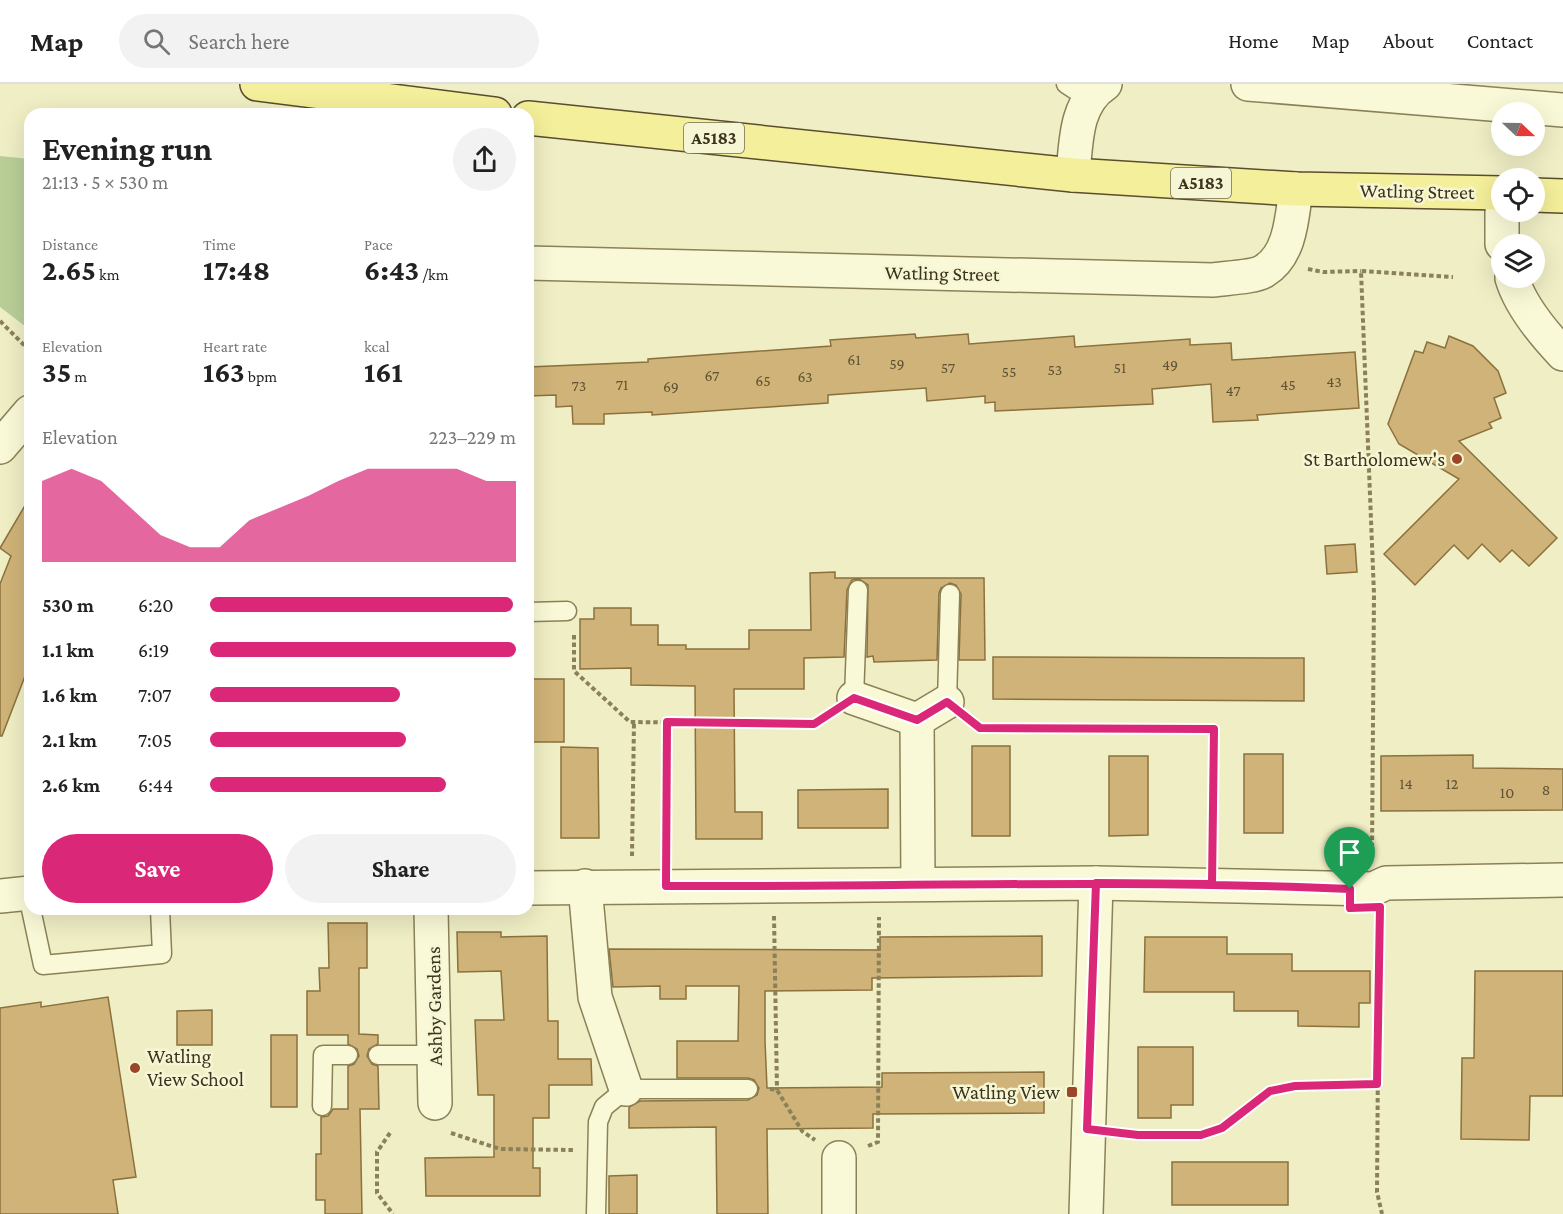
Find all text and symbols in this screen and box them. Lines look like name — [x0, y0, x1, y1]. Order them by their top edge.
search box — [119, 14, 539, 68]
icon: search — [140, 25, 173, 58]
text: Map — [30, 26, 83, 57]
text: Search here — [188, 29, 289, 54]
text: Home — [1228, 29, 1278, 53]
text: Map — [1311, 29, 1350, 53]
text: About — [1383, 29, 1434, 53]
text: Contact — [1467, 29, 1533, 53]
north arrow — [1491, 102, 1545, 156]
map controls — [1491, 102, 1545, 288]
road number: A5183 — [684, 123, 744, 153]
button: share — [453, 128, 516, 191]
text: Evening run — [42, 130, 212, 167]
road number: A5183 — [1171, 168, 1231, 198]
button: locate — [1491, 168, 1545, 222]
text: 21:13 · 5 × 530 m — [42, 171, 168, 193]
street label: Watling Street — [1359, 179, 1475, 204]
button: layers — [1491, 234, 1545, 288]
text: Distance — [42, 236, 98, 253]
text: Time — [203, 236, 236, 253]
text: Pace — [364, 236, 393, 253]
text: 2.65 — [42, 253, 96, 286]
text: 17:48 — [203, 253, 270, 286]
text: 6:43 — [364, 253, 419, 286]
street label: Watling Street — [884, 261, 1000, 286]
text: km — [96, 266, 120, 283]
text: /km — [419, 266, 448, 283]
text: Elevation — [42, 338, 103, 355]
text: Heart rate — [203, 338, 267, 355]
text: kcal — [364, 338, 390, 355]
house number: 61 — [847, 351, 861, 368]
text: 35 — [42, 355, 71, 388]
text: 163 — [203, 355, 245, 388]
text: 161 — [364, 355, 403, 388]
house number: 59 — [889, 355, 905, 372]
house number: 49 — [1162, 356, 1178, 373]
house number: 57 — [941, 359, 956, 376]
house number: 51 — [1114, 359, 1126, 376]
house number: 53 — [1048, 361, 1062, 378]
house number: 55 — [1002, 363, 1016, 380]
house number: 67 — [705, 367, 720, 384]
text: m — [71, 368, 87, 385]
text: bpm — [245, 368, 277, 385]
house number: 63 — [797, 368, 813, 385]
house number: 65 — [755, 372, 771, 389]
house number: 43 — [1326, 373, 1342, 390]
house number: 71 — [616, 376, 628, 393]
house number: 45 — [1280, 376, 1296, 393]
house number: 73 — [572, 377, 586, 394]
house number: 69 — [663, 378, 679, 395]
house number: 47 — [1225, 382, 1241, 399]
text: Elevation — [42, 426, 118, 448]
text: 223–229 m — [429, 426, 516, 448]
place label: St Bartholomew's — [1304, 448, 1445, 470]
marker: St Bartholomew's — [1450, 452, 1464, 466]
text: 530 m — [42, 594, 94, 616]
text: 6:20 — [138, 594, 174, 616]
text: 1.1 km — [42, 639, 94, 661]
text: 6:19 — [138, 639, 170, 661]
text: 1.6 km — [42, 684, 97, 706]
text: 7:07 — [138, 684, 172, 706]
text: 2.1 km — [42, 729, 97, 751]
text: 7:05 — [138, 729, 172, 751]
text: 2.6 km — [42, 774, 100, 796]
text: 6:44 — [138, 774, 173, 796]
house number: 14 — [1399, 775, 1413, 792]
house number: 12 — [1446, 775, 1459, 792]
house number: 8 — [1542, 781, 1550, 798]
house number: 10 — [1500, 784, 1514, 801]
pin — [1324, 827, 1375, 889]
button: Save — [42, 834, 273, 903]
button: Share — [285, 834, 516, 903]
icon: arrive — [1333, 836, 1366, 869]
street label: Ashby Gardens — [422, 946, 447, 1066]
place label: Watling View School — [147, 1045, 244, 1090]
marker: Watling View School — [128, 1061, 142, 1075]
place label: Watling View — [952, 1081, 1060, 1104]
marker: Watling View — [1065, 1085, 1079, 1099]

